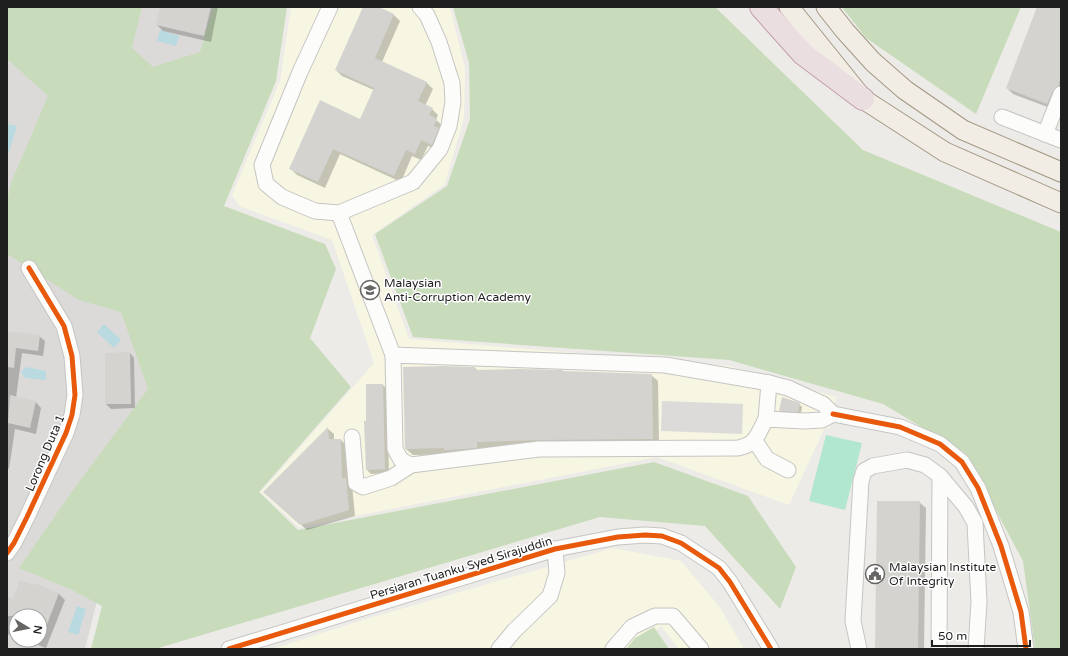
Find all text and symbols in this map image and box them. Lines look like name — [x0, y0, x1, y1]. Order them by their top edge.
place label: Malaysian Anti-Corruption Academy — [384, 276, 531, 304]
school or university icon: Malaysian Anti-Corruption Academy — [359, 279, 381, 301]
street label: Lorong Duta 1 — [23, 412, 67, 494]
street label: Persiaran Tuanku Syed Sirajuddin — [368, 534, 554, 602]
place label: Malaysian Institute Of Integrity — [889, 560, 997, 588]
public building icon: Malaysian Institute Of Integrity — [864, 563, 886, 585]
north arrow — [8, 608, 48, 648]
scale bar — [932, 622, 1030, 648]
text: N — [30, 624, 45, 635]
text: 50 m — [938, 629, 967, 643]

